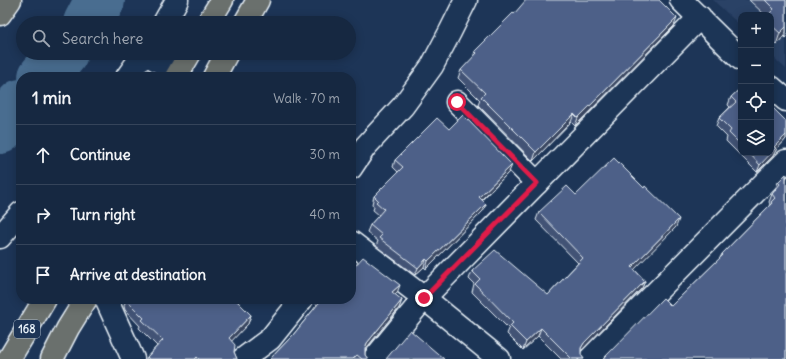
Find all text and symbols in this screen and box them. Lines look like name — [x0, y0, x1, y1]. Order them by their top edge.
map controls — [738, 12, 774, 156]
button: + — [738, 12, 774, 48]
search box — [16, 16, 356, 60]
icon: search — [30, 27, 52, 49]
text: Search here — [62, 29, 143, 48]
button: − — [738, 48, 774, 84]
button: locate — [738, 84, 774, 120]
text: 1 min — [32, 87, 71, 109]
text: Walk · 70 m — [273, 90, 340, 107]
route start — [448, 93, 466, 111]
button: layers — [738, 120, 774, 156]
icon: ahead — [32, 144, 54, 166]
text: Continue — [70, 145, 131, 164]
text: 30 m — [310, 146, 340, 163]
icon: right — [32, 204, 54, 226]
text: Turn right — [70, 205, 135, 224]
text: 40 m — [309, 206, 340, 223]
icon: arrive — [32, 264, 54, 286]
text: Arrive at destination — [70, 265, 206, 284]
route end — [415, 289, 433, 307]
road number: 168 — [14, 320, 40, 338]

